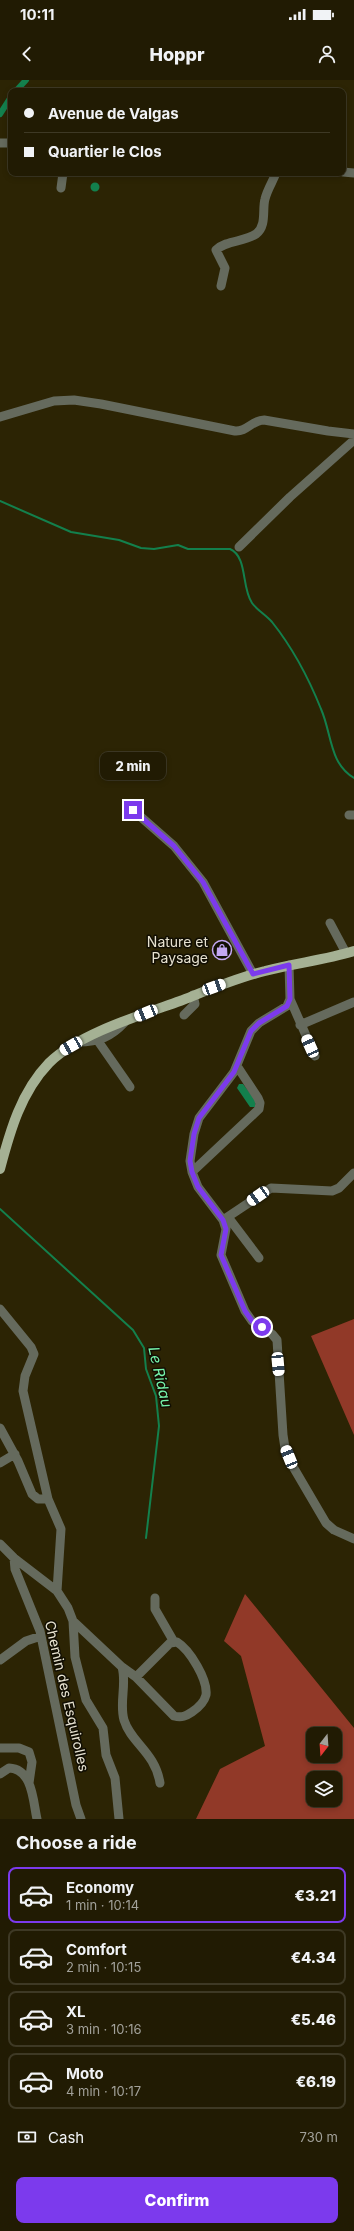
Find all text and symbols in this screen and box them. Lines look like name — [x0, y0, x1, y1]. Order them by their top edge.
text: 10:11 — [20, 5, 55, 24]
icon: back — [16, 43, 38, 65]
icon: person — [316, 43, 338, 65]
text: Hoppr — [149, 44, 205, 65]
text: Avenue de Valgas — [48, 104, 179, 123]
text: Quartier le Clos — [48, 142, 162, 161]
callout: 2 min — [100, 752, 166, 780]
text: 2 min — [115, 758, 151, 774]
route end — [124, 801, 142, 819]
place label: Nature et Paysage — [147, 933, 208, 966]
shop icon: Nature et Paysage — [211, 939, 233, 961]
car — [201, 977, 227, 997]
car — [133, 1003, 159, 1023]
car — [300, 1033, 320, 1059]
car — [58, 1035, 84, 1057]
car — [245, 1184, 271, 1208]
route start — [253, 1318, 271, 1336]
water label: Le Ridau — [144, 1345, 177, 1409]
car — [271, 1352, 285, 1376]
car — [279, 1444, 299, 1470]
street label: Chemin des Esquirolles — [42, 1619, 93, 1773]
north arrow — [306, 1727, 342, 1763]
map controls — [306, 1727, 342, 1807]
button: layers — [306, 1771, 342, 1807]
text: Choose a ride — [16, 1832, 137, 1853]
icon: car — [18, 1877, 54, 1913]
text: Economy — [66, 1878, 134, 1897]
text: €3.21 — [295, 1886, 336, 1905]
text: 1 min · 10:14 — [66, 1897, 139, 1913]
icon: car — [18, 1939, 54, 1975]
text: Comfort — [66, 1940, 127, 1959]
text: €4.34 — [291, 1948, 336, 1967]
text: 2 min · 10:15 — [66, 1959, 141, 1975]
icon: car — [18, 2001, 54, 2037]
text: XL — [66, 2002, 86, 2021]
text: €5.46 — [291, 2010, 336, 2029]
text: 3 min · 10:16 — [66, 2021, 142, 2037]
icon: car — [18, 2063, 54, 2099]
text: Moto — [66, 2064, 104, 2083]
text: €6.19 — [296, 2072, 336, 2091]
text: 4 min · 10:17 — [66, 2083, 141, 2099]
icon: cash — [16, 2126, 38, 2148]
text: Cash — [48, 2128, 84, 2147]
text: 730 m — [300, 2129, 338, 2145]
button: Confirm — [16, 2177, 338, 2223]

